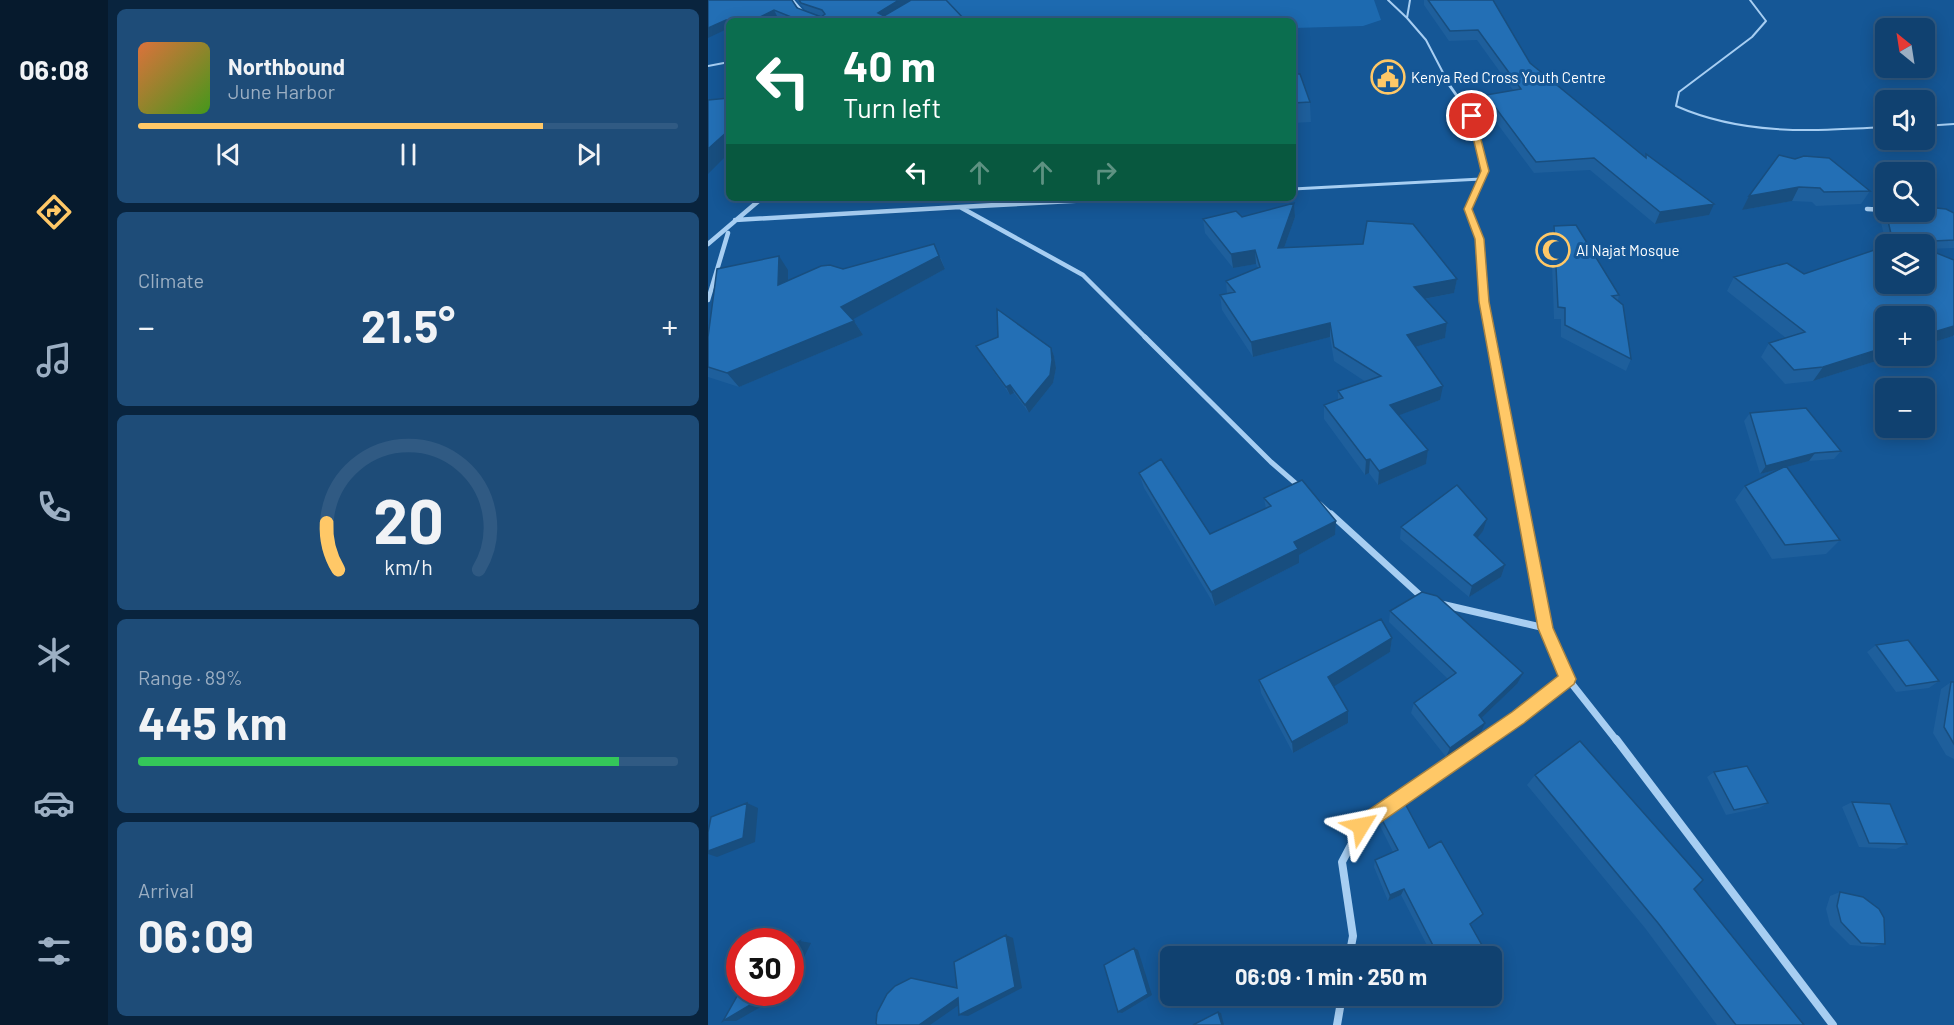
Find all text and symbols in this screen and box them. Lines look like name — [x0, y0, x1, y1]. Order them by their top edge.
north arrow — [1875, 18, 1935, 78]
map controls — [1875, 18, 1935, 438]
text: 40 m — [843, 40, 936, 90]
icon: left — [744, 42, 822, 120]
text: 06:08 — [19, 53, 89, 85]
text: Northbound — [228, 53, 345, 79]
public building icon: Kenya Red Cross Youth Centre — [1370, 59, 1406, 95]
place label: Kenya Red Cross Youth Centre — [1411, 68, 1606, 86]
text: June Harbor — [228, 79, 335, 103]
pin — [1446, 90, 1497, 141]
button: sound — [1875, 90, 1935, 150]
text: Turn left — [843, 91, 941, 123]
icon: arrive — [1455, 99, 1488, 132]
icon: previous — [212, 138, 245, 171]
icon: pause — [392, 138, 425, 171]
icon: next — [572, 138, 605, 171]
icon: left — [900, 156, 933, 189]
icon: ahead — [963, 156, 996, 189]
icon: ahead — [1026, 156, 1059, 189]
icon: right — [1089, 156, 1122, 189]
button: search — [1875, 162, 1935, 222]
icon: directions — [33, 191, 75, 233]
mosque icon: Al Najat Mosque — [1535, 232, 1571, 268]
button: layers — [1875, 234, 1935, 294]
place label: Al Najat Mosque — [1576, 241, 1680, 259]
text: Climate — [138, 268, 204, 292]
text: 21.5° — [361, 298, 455, 352]
text: − — [138, 306, 155, 346]
text: + — [662, 306, 678, 346]
button: + — [1875, 306, 1935, 366]
icon: music — [33, 339, 75, 381]
button: − — [1875, 378, 1935, 438]
text: 20 — [373, 482, 443, 556]
icon: phone — [33, 486, 75, 528]
text: km/h — [384, 554, 432, 579]
icon: climate — [33, 634, 75, 676]
text: Range · 89% — [138, 665, 243, 689]
text: 445 km — [138, 695, 287, 749]
icon: car — [33, 782, 75, 824]
position arrow — [1329, 794, 1393, 858]
text: Arrival — [138, 878, 194, 902]
text: 06:09 — [138, 908, 254, 962]
speed limit sign: 30 — [726, 928, 804, 1006]
icon: filters — [33, 930, 75, 972]
text: 06:09 · 1 min · 250 m — [1235, 963, 1427, 989]

